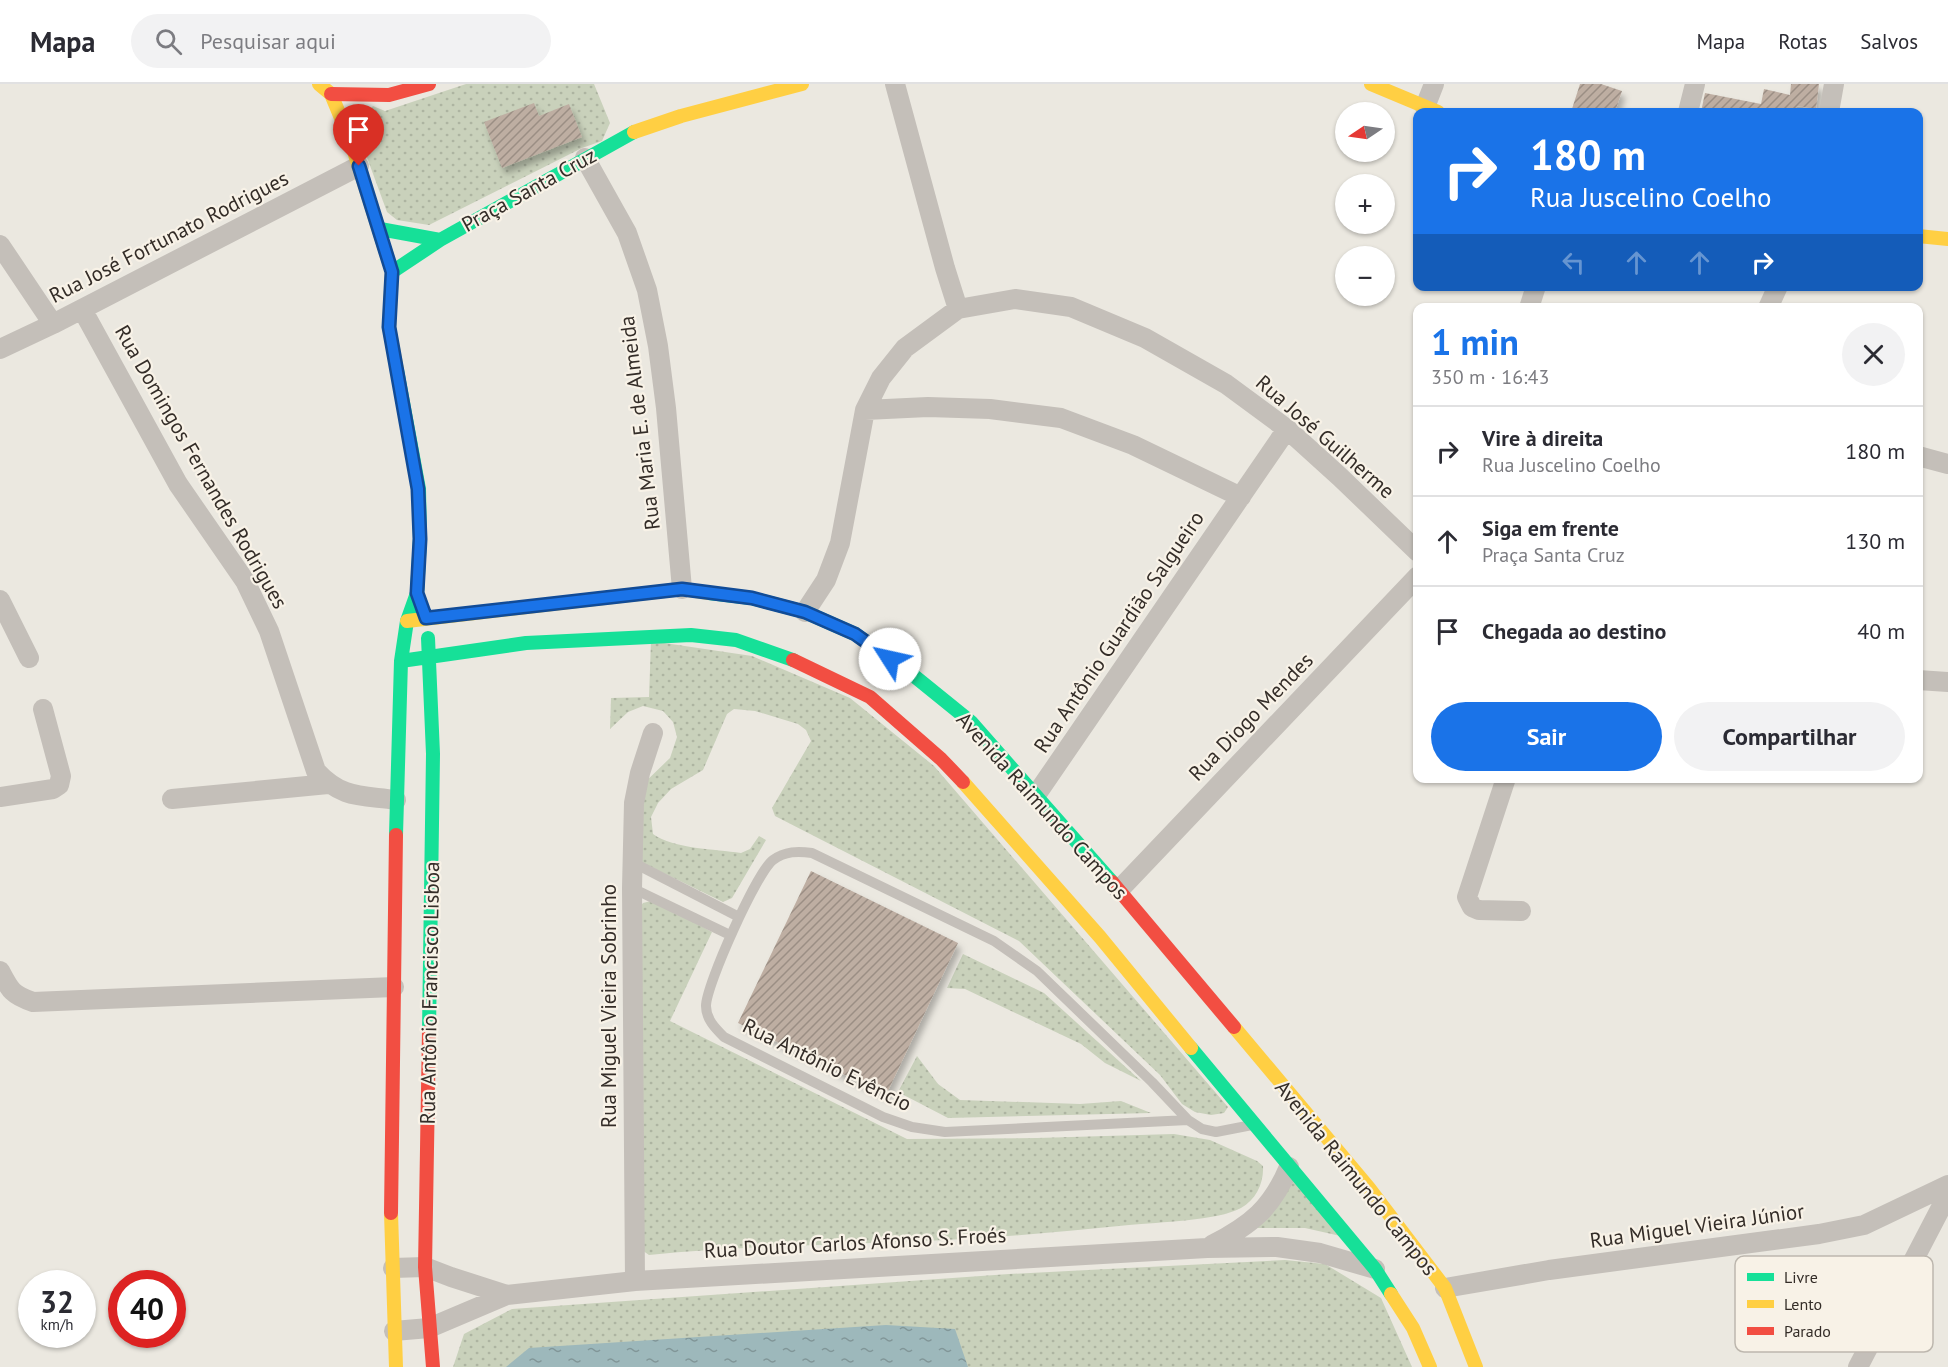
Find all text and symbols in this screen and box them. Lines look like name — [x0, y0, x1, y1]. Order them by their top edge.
search box — [131, 14, 551, 68]
text: Mapa — [30, 23, 95, 60]
icon: search — [152, 25, 185, 58]
text: Pesquisar aqui — [200, 27, 336, 55]
text: Mapa — [1696, 28, 1745, 55]
text: Rotas — [1778, 28, 1827, 55]
text: Salvos — [1860, 28, 1918, 55]
north arrow — [1335, 102, 1395, 162]
map controls — [1335, 102, 1395, 306]
pin — [333, 104, 384, 166]
icon: arrive — [342, 113, 375, 146]
text: 180 m — [1530, 127, 1646, 182]
icon: right — [1431, 132, 1509, 210]
street label: Praça Santa Cruz — [457, 141, 601, 238]
street label: Rua José Fortunato Rodrigues — [45, 164, 293, 309]
button: + — [1335, 174, 1395, 234]
text: Rua Juscelino Coelho — [1530, 180, 1771, 214]
button: − — [1335, 246, 1395, 306]
icon: left — [1557, 246, 1590, 279]
icon: ahead — [1620, 246, 1653, 279]
icon: ahead — [1683, 246, 1716, 279]
icon: right — [1746, 246, 1779, 279]
street label: Rua Maria E. de Almeida — [613, 314, 666, 532]
text: 1 min — [1431, 318, 1519, 365]
street label: Rua Domingos Fernandes Rodrigues — [109, 320, 294, 613]
button: close — [1842, 323, 1905, 386]
text: 350 m · 16:43 — [1431, 364, 1549, 390]
street label: Rua José Guilherme — [1250, 369, 1400, 504]
text: Vire à direita — [1482, 424, 1603, 452]
icon: right — [1431, 435, 1464, 468]
text: 180 m — [1845, 437, 1905, 465]
text: Rua Juscelino Coelho — [1482, 452, 1661, 478]
street label: Rua Antônio Guardião Salgueiro — [1027, 506, 1210, 758]
text: Siga em frente — [1482, 514, 1619, 542]
icon: ahead — [1431, 525, 1464, 558]
text: 130 m — [1845, 527, 1905, 555]
text: Praça Santa Cruz — [1482, 542, 1625, 568]
icon: arrive — [1431, 615, 1464, 648]
text: Chegada ao destino — [1482, 617, 1666, 645]
text: 40 m — [1857, 617, 1905, 645]
position arrow — [858, 627, 922, 691]
street label: Rua Diogo Mendes — [1183, 647, 1319, 786]
button: Sair — [1431, 702, 1662, 771]
button: Compartilhar — [1674, 702, 1905, 771]
street label: Avenida Raimundo Campos — [951, 706, 1134, 905]
street label: Rua Antônio Francisco Lisboa — [414, 861, 445, 1125]
street label: Rua Miguel Vieira Sobrinho — [595, 884, 622, 1128]
street label: Rua Antônio Evêncio — [738, 1012, 916, 1117]
street label: Avenida Raimundo Campos — [1269, 1075, 1443, 1281]
street label: Rua Miguel Vieira Júnior — [1588, 1197, 1806, 1254]
street label: Rua Doutor Carlos Afonso S. Froés — [703, 1221, 1007, 1264]
legend — [1735, 1256, 1933, 1352]
text: Livre — [1784, 1267, 1818, 1287]
speed limit sign: 40 — [108, 1270, 186, 1348]
text: 32 — [40, 1282, 74, 1321]
text: Lento — [1784, 1294, 1822, 1314]
text: km/h — [41, 1315, 73, 1334]
text: Parado — [1784, 1321, 1831, 1341]

